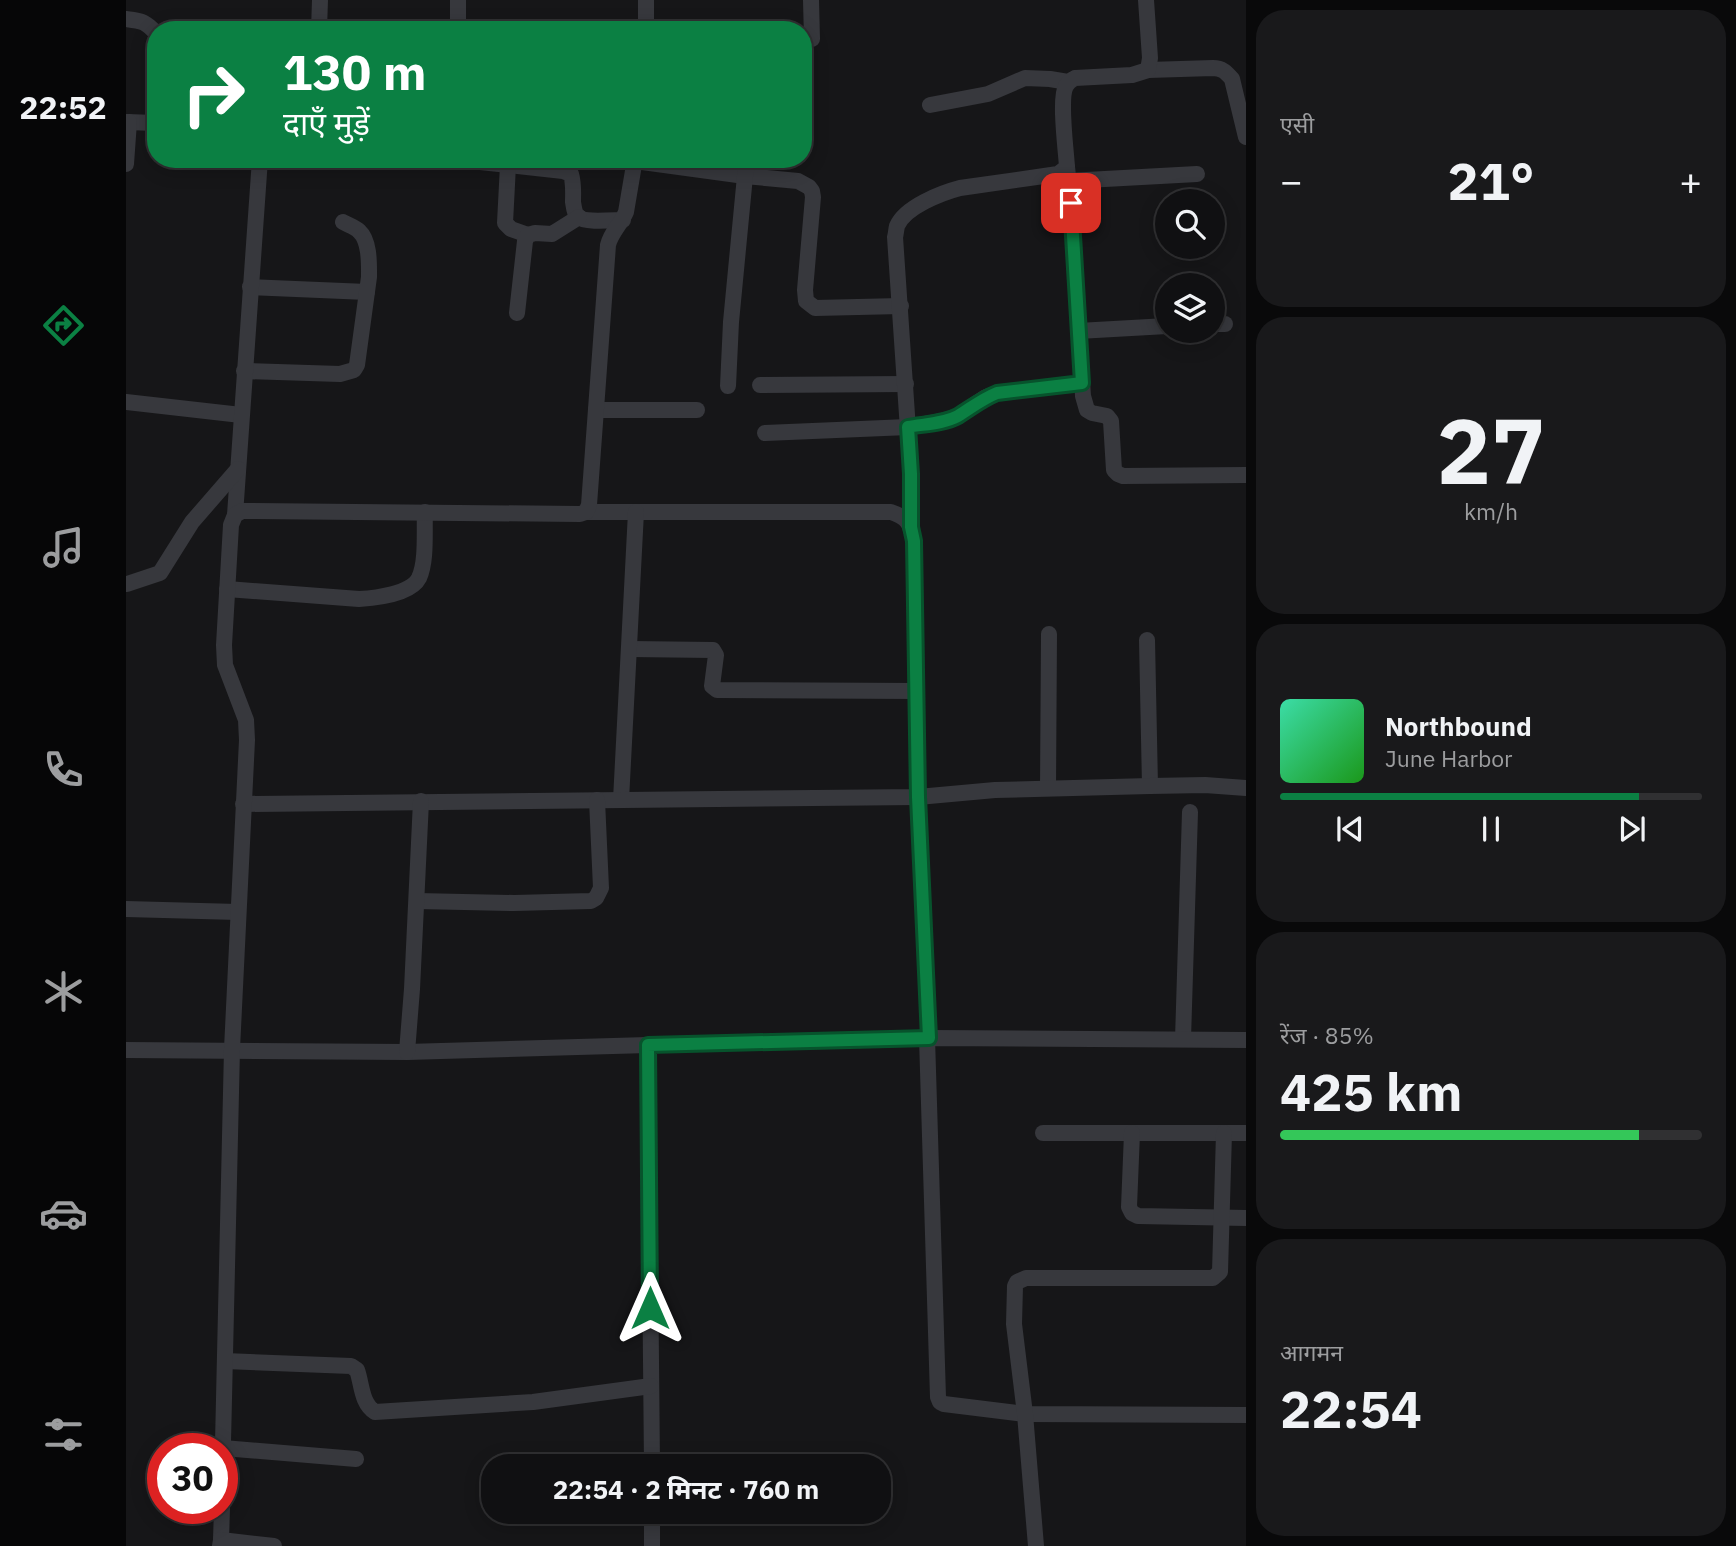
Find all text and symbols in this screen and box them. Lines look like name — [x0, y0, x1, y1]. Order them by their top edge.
text: 130 m — [283, 40, 427, 103]
icon: right — [168, 49, 259, 140]
text: 22:52 — [19, 86, 107, 128]
text: दाएँ मुड़ें — [283, 102, 370, 144]
text: एसी — [1280, 109, 1314, 139]
text: 21° — [1448, 147, 1534, 214]
text: − — [1280, 156, 1303, 205]
text: + — [1679, 156, 1702, 205]
pin — [1041, 173, 1101, 233]
icon: arrive — [1052, 184, 1090, 222]
map controls — [1155, 189, 1225, 343]
button: search — [1155, 189, 1225, 259]
button: layers — [1155, 273, 1225, 343]
icon: directions — [39, 301, 88, 350]
text: 27 — [1436, 391, 1546, 509]
text: km/h — [1464, 496, 1518, 526]
icon: music — [39, 523, 88, 572]
text: Northbound — [1385, 709, 1532, 743]
text: June Harbor — [1385, 743, 1513, 773]
icon: phone — [39, 745, 88, 794]
icon: previous — [1331, 810, 1369, 848]
icon: pause — [1472, 810, 1510, 848]
icon: next — [1613, 810, 1651, 848]
icon: climate — [39, 967, 88, 1016]
text: रेंज · 85% — [1280, 1020, 1374, 1050]
text: 425 km — [1280, 1058, 1462, 1125]
icon: car — [39, 1189, 88, 1238]
position arrow — [613, 1271, 687, 1345]
text: आगमन — [1280, 1337, 1343, 1367]
text: 22:54 — [1280, 1375, 1422, 1442]
icon: filters — [39, 1410, 88, 1459]
speed limit sign: 30 — [147, 1433, 238, 1524]
text: 22:54 · 2 मिनट · 760 m — [553, 1472, 819, 1506]

